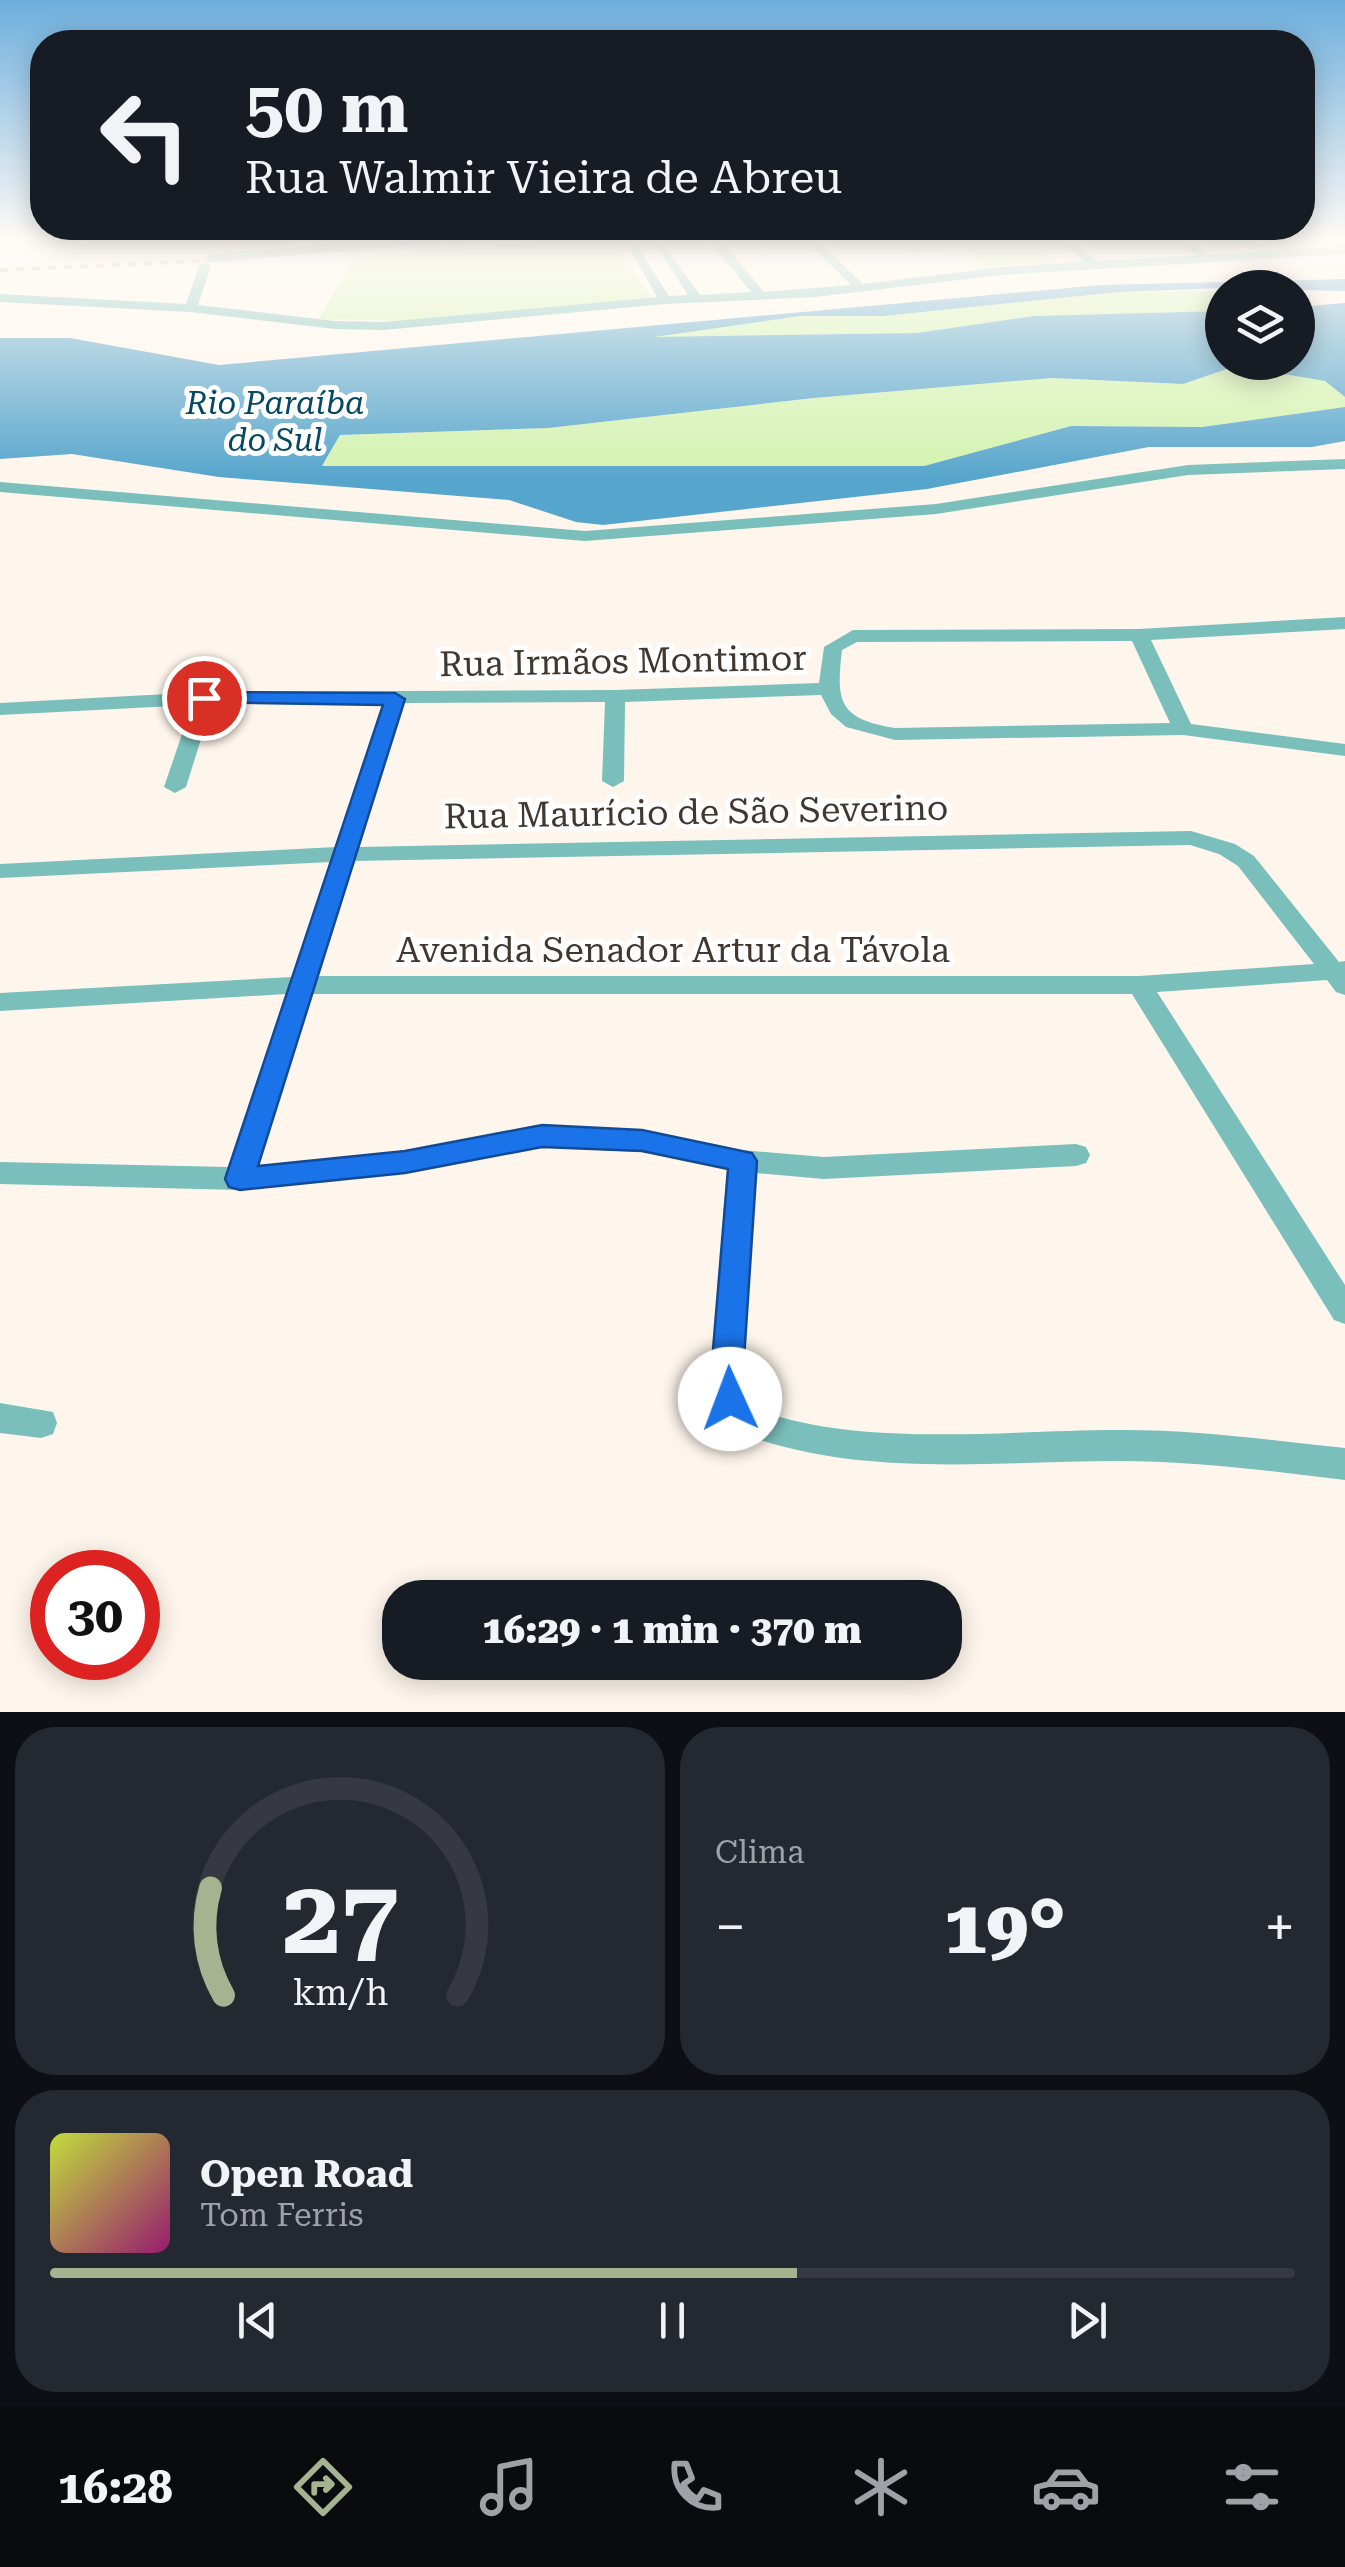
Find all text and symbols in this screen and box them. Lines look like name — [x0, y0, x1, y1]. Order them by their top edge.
text: 50 m — [245, 67, 409, 149]
icon: left — [80, 70, 210, 200]
text: Rua Walmir Vieira de Abreu — [245, 151, 842, 204]
map controls — [1205, 270, 1315, 380]
button: layers — [1205, 270, 1315, 380]
water label: Rio Paraíba do Sul — [185, 384, 364, 459]
street label: Rua Irmãos Montimor — [439, 638, 807, 685]
pin — [162, 656, 247, 741]
icon: arrive — [177, 671, 232, 726]
street label: Rua Maurício de São Severino — [443, 788, 949, 837]
street label: Avenida Senador Artur da Távola — [396, 930, 950, 971]
position arrow — [678, 1347, 782, 1451]
speed limit sign: 30 — [30, 1550, 160, 1680]
text: 16:29 · 1 min · 370 m — [482, 1608, 862, 1652]
text: Clima — [715, 1833, 805, 1871]
text: 27 — [282, 1857, 398, 1978]
text: 19° — [944, 1883, 1066, 1971]
text: − — [715, 1895, 746, 1959]
text: + — [1264, 1895, 1295, 1959]
text: km/h — [292, 1972, 388, 2014]
text: Open Road — [200, 2152, 413, 2196]
text: Tom Ferris — [200, 2196, 363, 2234]
icon: previous — [230, 2293, 285, 2348]
icon: pause — [645, 2293, 700, 2348]
icon: next — [1060, 2293, 1115, 2348]
icon: directions — [288, 2452, 358, 2522]
icon: music — [474, 2452, 544, 2522]
icon: phone — [660, 2452, 730, 2522]
icon: climate — [846, 2452, 916, 2522]
icon: car — [1031, 2452, 1101, 2522]
icon: filters — [1217, 2452, 1287, 2522]
text: 16:28 — [58, 2461, 173, 2514]

